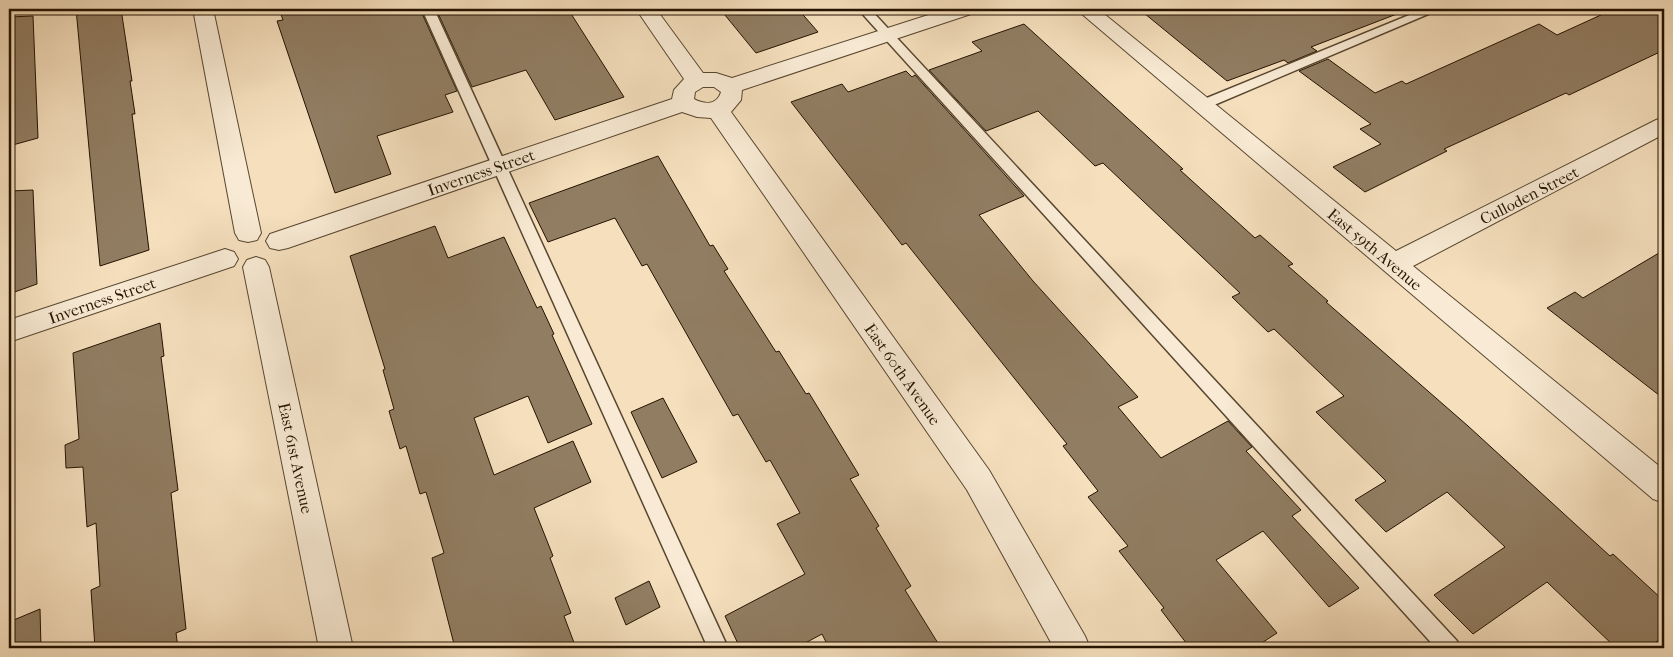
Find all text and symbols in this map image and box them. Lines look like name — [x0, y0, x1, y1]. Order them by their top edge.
street label: Inverness Street — [425, 145, 538, 200]
street label: Culloden Street — [1477, 162, 1582, 228]
street label: East 59th Avenue — [1324, 204, 1426, 294]
street label: Inverness Street — [46, 273, 159, 328]
street label: East 60th Avenue — [861, 320, 945, 429]
street label: East 61st Avenue — [274, 401, 317, 516]

